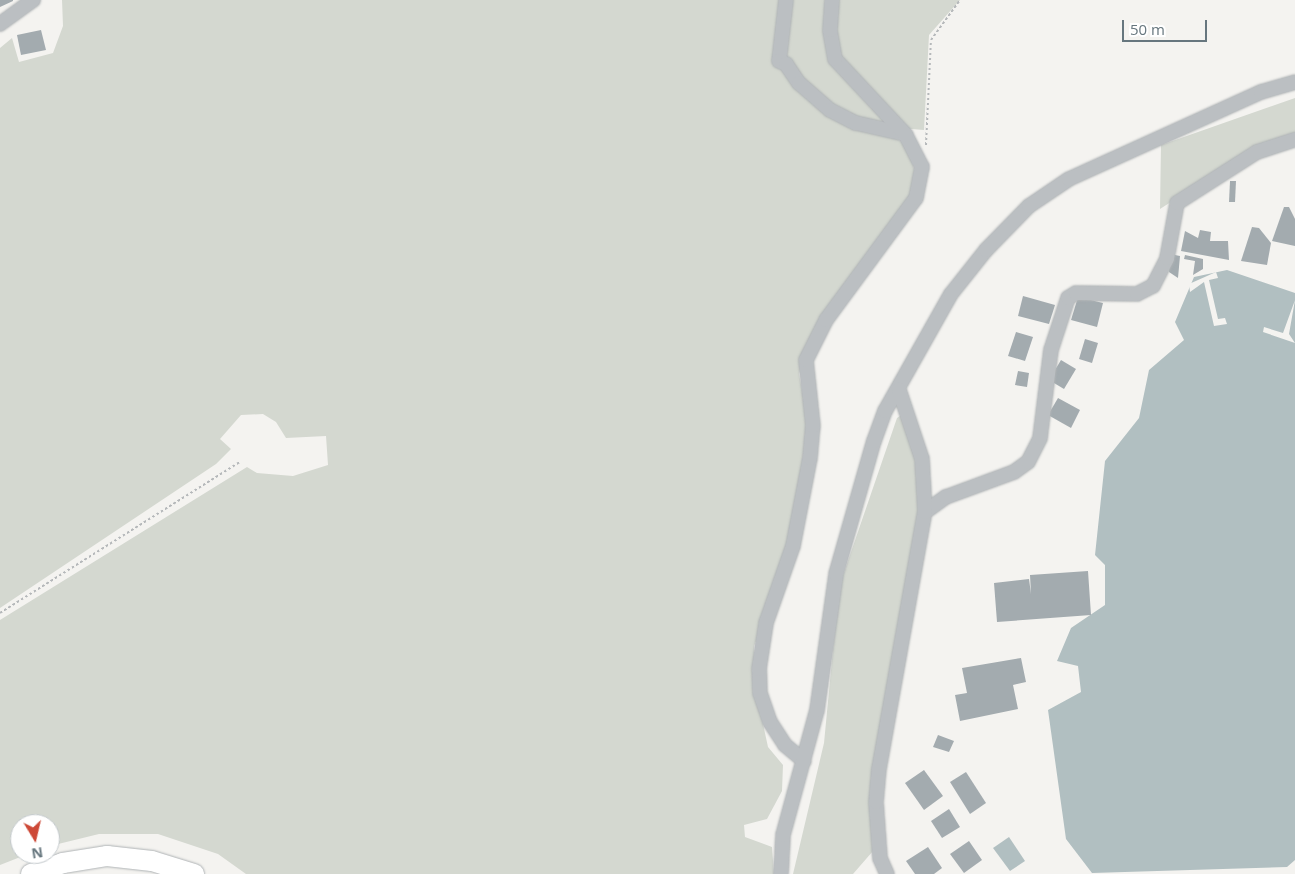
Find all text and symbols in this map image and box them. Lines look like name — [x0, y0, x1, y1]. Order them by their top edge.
scale bar — [1125, 10, 1210, 42]
text: 50 m — [1130, 19, 1165, 39]
north arrow — [10, 814, 60, 864]
text: N — [30, 843, 44, 864]

